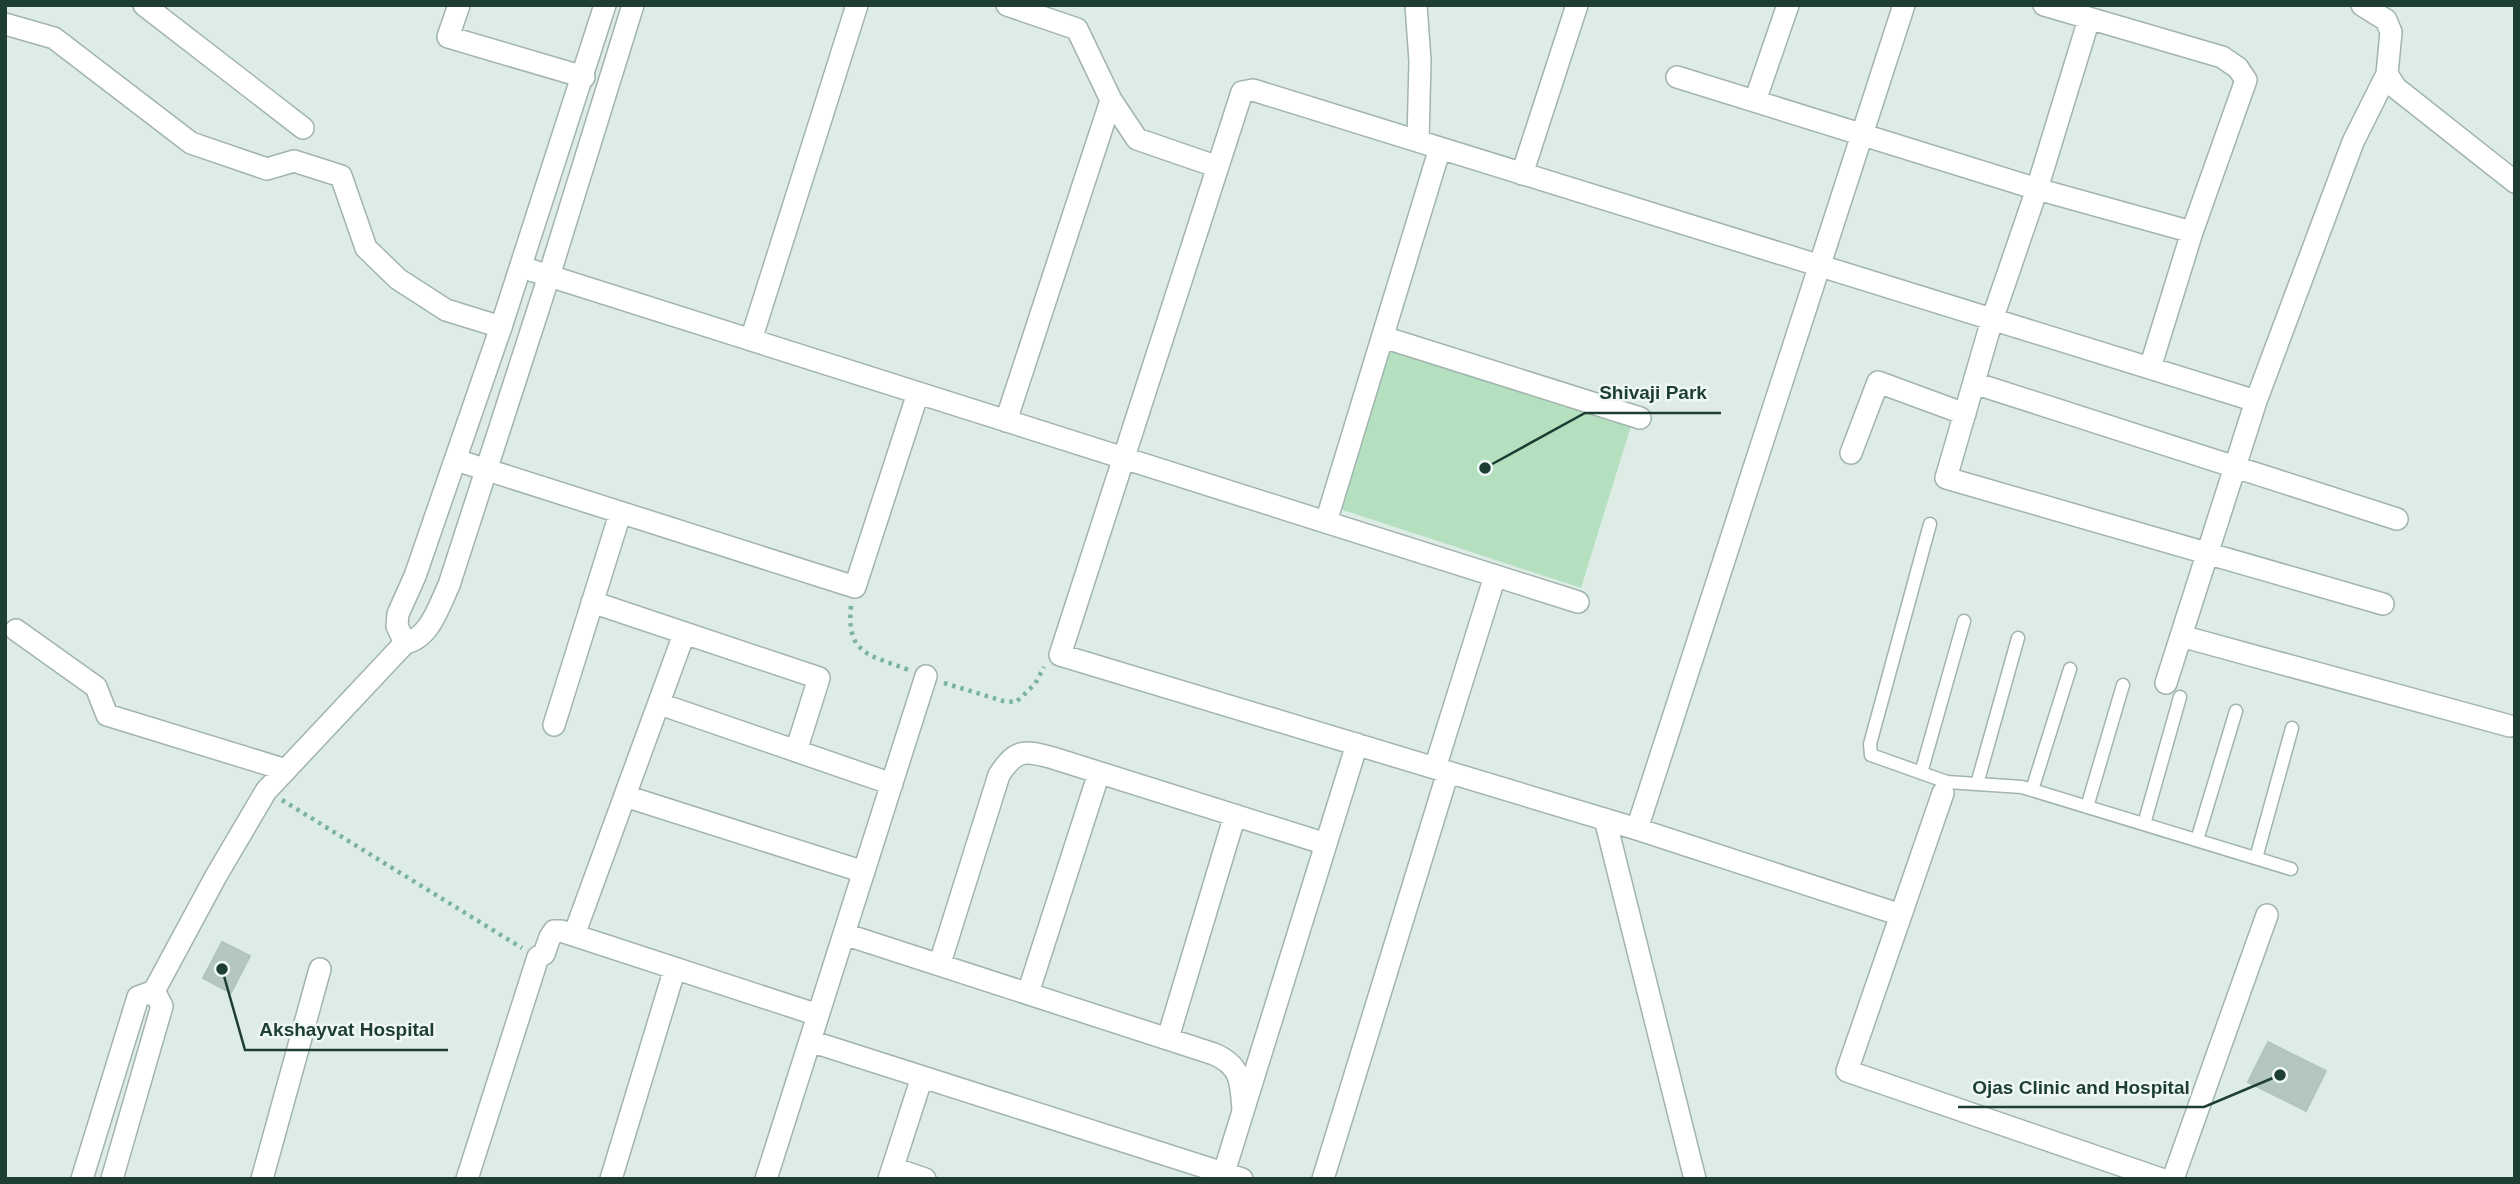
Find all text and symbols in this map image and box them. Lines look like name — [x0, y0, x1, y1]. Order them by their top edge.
callout: Shivaji Park — [1585, 373, 1721, 413]
text: Shivaji Park — [1599, 382, 1707, 403]
callout: Akshayvat Hospital — [245, 1010, 448, 1050]
text: Akshayvat Hospital — [259, 1019, 435, 1040]
callout: Ojas Clinic and Hospital — [1958, 1067, 2204, 1107]
text: Ojas Clinic and Hospital — [1972, 1077, 2190, 1098]

